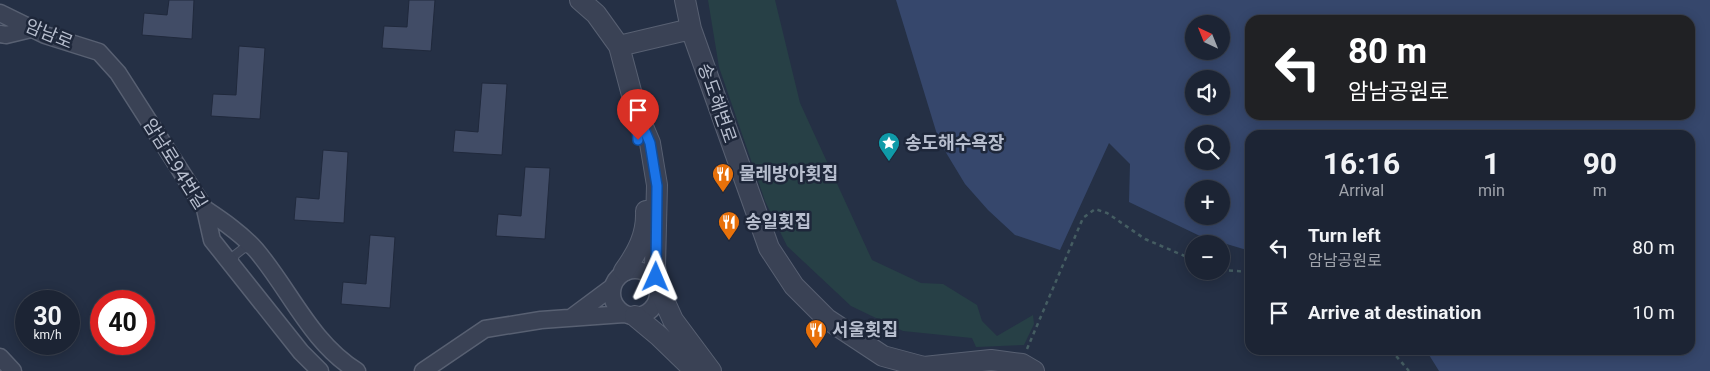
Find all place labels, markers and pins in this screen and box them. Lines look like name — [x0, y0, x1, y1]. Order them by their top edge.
pin — [617, 89, 659, 140]
place icon: 송도해수욕장 — [877, 131, 901, 162]
place label: 송도해수욕장 — [905, 132, 1005, 153]
restaurant icon: 물레방아횟집 — [711, 162, 735, 193]
place label: 물레방아횟집 — [739, 163, 838, 184]
restaurant icon: 송일횟집 — [717, 210, 741, 241]
place label: 송일횟집 — [745, 211, 811, 232]
restaurant icon: 서울횟집 — [804, 318, 828, 349]
place label: 서울횟집 — [832, 319, 898, 340]

